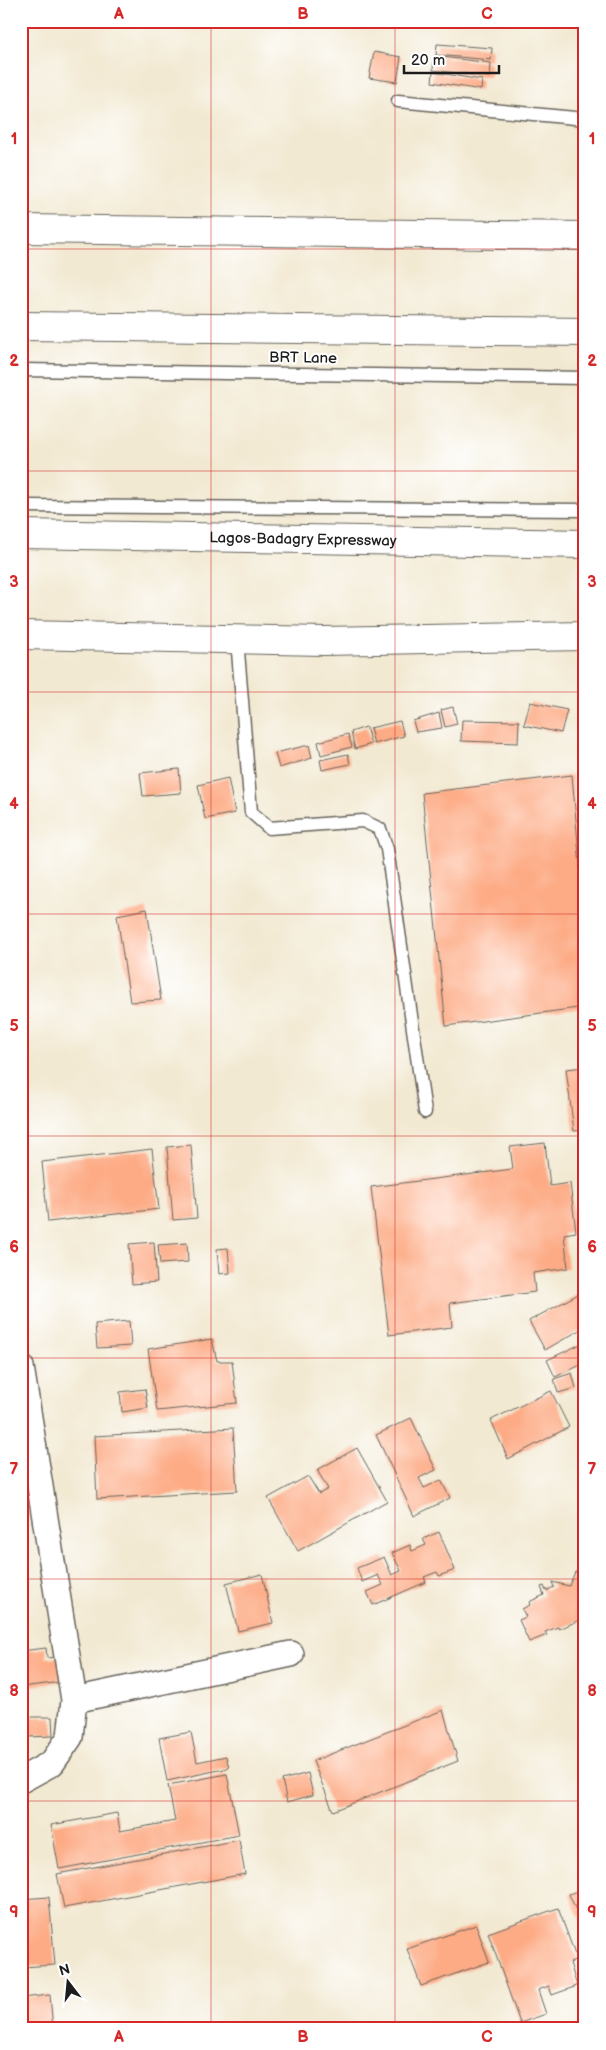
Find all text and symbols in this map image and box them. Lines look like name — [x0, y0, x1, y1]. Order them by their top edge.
text: A — [113, 5, 124, 24]
text: B — [297, 5, 309, 24]
text: C — [481, 5, 493, 24]
scale bar — [404, 42, 498, 74]
text: 20 m — [411, 51, 445, 70]
text: 1 — [11, 130, 17, 149]
text: 1 — [589, 130, 595, 149]
street label: BRT Lane — [269, 348, 337, 368]
text: 2 — [9, 352, 19, 371]
text: 2 — [587, 352, 597, 371]
street label: Lagos-Badagry Expressway — [209, 528, 397, 550]
text: 3 — [9, 573, 19, 592]
text: 3 — [587, 573, 597, 592]
text: 4 — [9, 795, 19, 814]
text: 4 — [587, 795, 597, 814]
text: 5 — [9, 1017, 19, 1036]
text: 5 — [587, 1017, 597, 1036]
text: 6 — [9, 1238, 19, 1257]
text: 6 — [587, 1238, 597, 1257]
text: 7 — [10, 1460, 19, 1479]
text: 7 — [588, 1460, 597, 1479]
text: 8 — [9, 1682, 19, 1701]
text: 8 — [587, 1682, 597, 1701]
text: 9 — [9, 1903, 19, 1922]
text: 9 — [587, 1903, 597, 1922]
north arrow — [42, 1958, 92, 2008]
text: N — [57, 1960, 72, 1980]
text: A — [113, 2028, 124, 2047]
text: B — [297, 2028, 309, 2047]
text: C — [481, 2028, 493, 2047]

